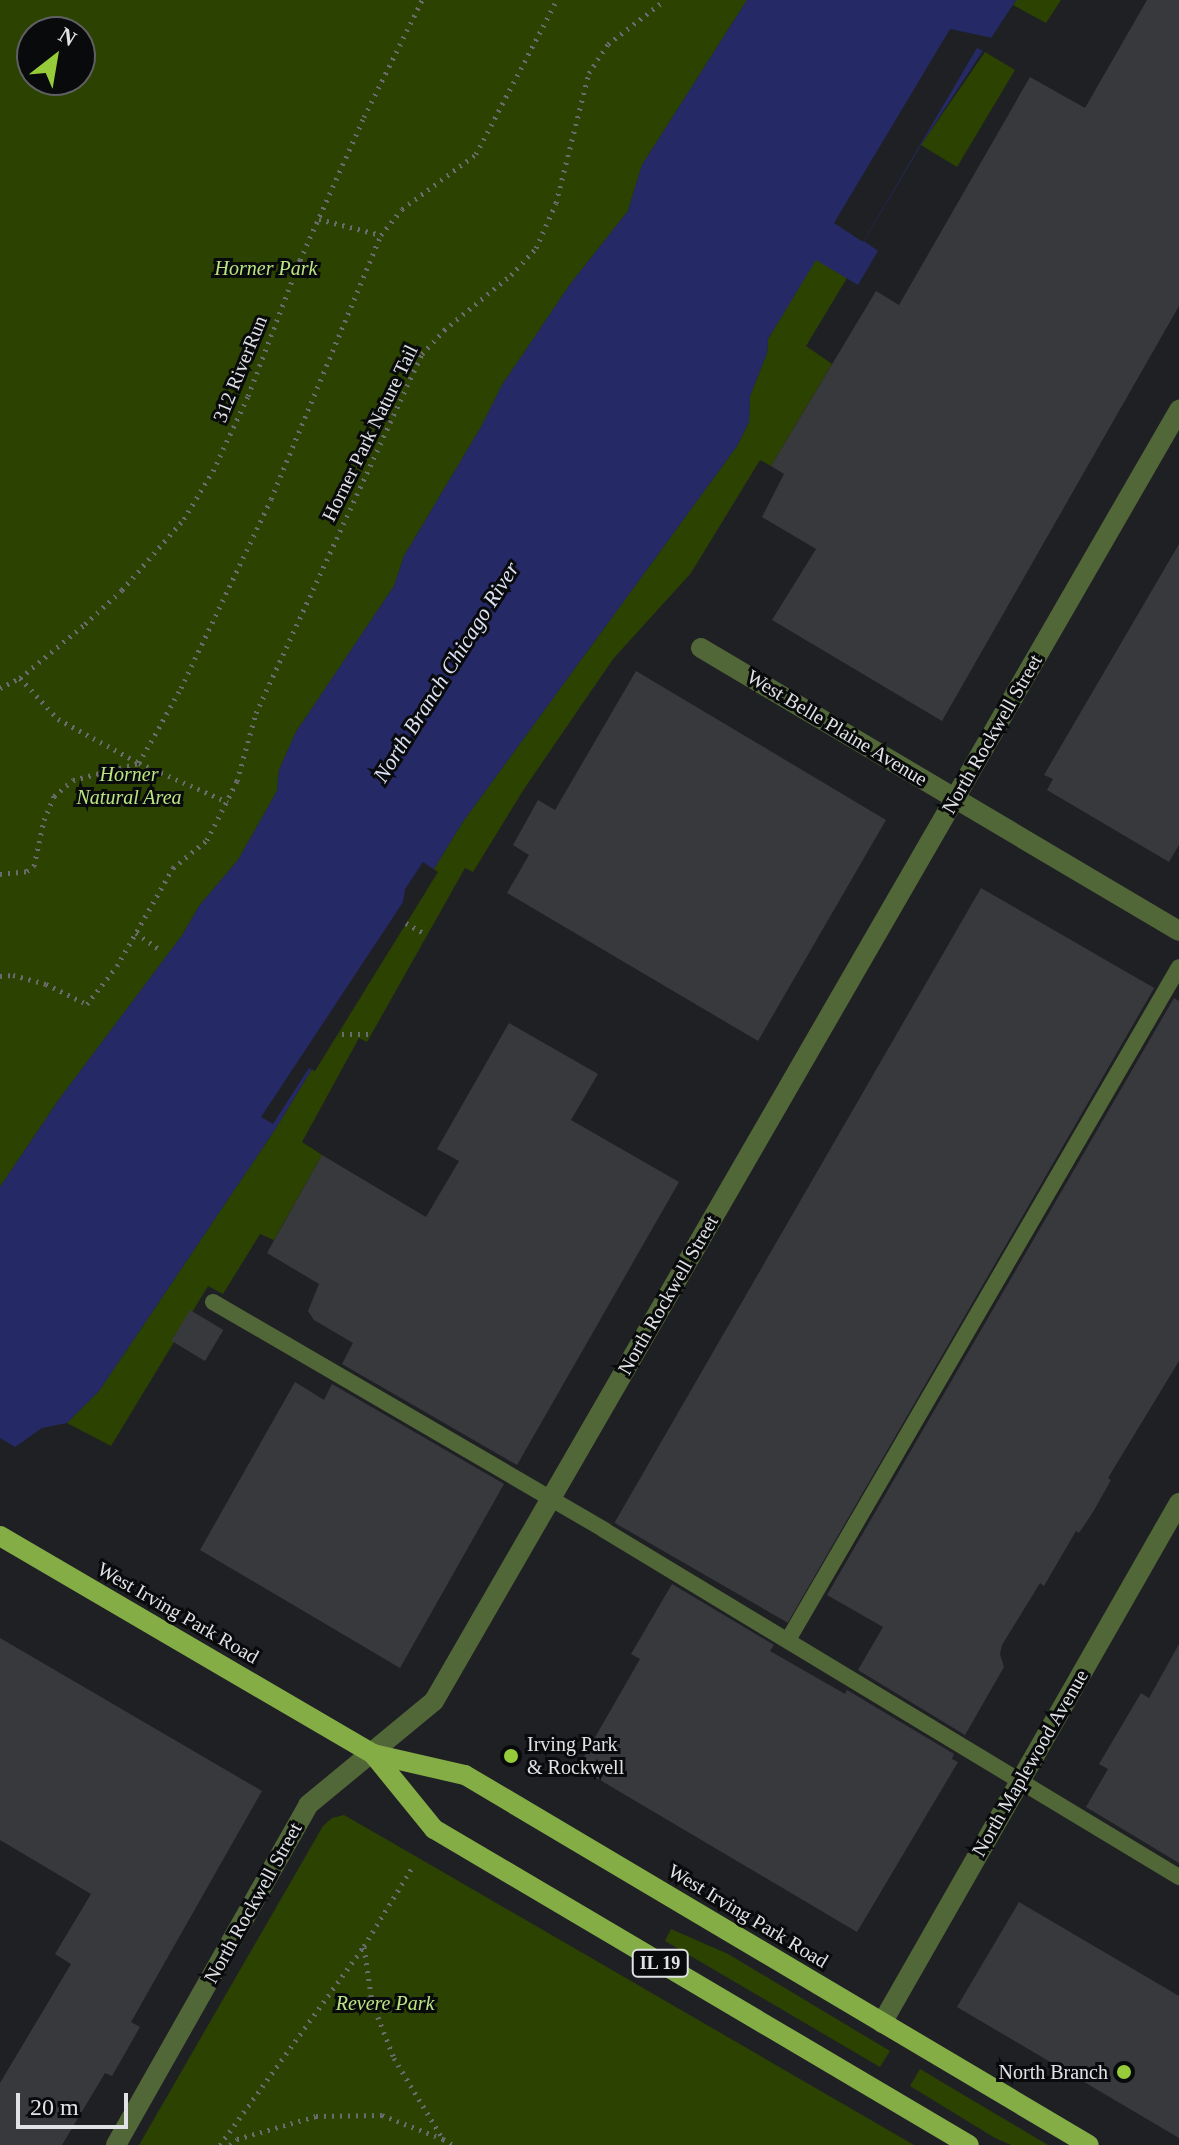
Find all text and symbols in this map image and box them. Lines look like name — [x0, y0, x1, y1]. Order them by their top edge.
north arrow — [16, 16, 96, 96]
text: N — [54, 22, 81, 52]
park label: Horner Park — [215, 256, 317, 280]
street label: 312 RiverRun — [208, 312, 272, 426]
street label: Horner Park Nature Tail — [317, 341, 423, 525]
water label: North Branch Chicago River — [367, 557, 525, 787]
street label: North Rockwell Street — [937, 650, 1047, 818]
street label: West Belle Plaine Avenue — [742, 664, 932, 792]
park label: Horner Natural Area — [76, 763, 182, 810]
street label: North Rockwell Street — [613, 1211, 723, 1379]
street label: West Irving Park Road — [93, 1557, 263, 1669]
street label: North Maplewood Avenue — [966, 1665, 1094, 1861]
place label: Irving Park & Rockwell — [527, 1732, 624, 1779]
marker: Irving Park & Rockwell — [502, 1747, 520, 1765]
street label: North Rockwell Street — [199, 1818, 307, 1988]
street label: West Irving Park Road — [664, 1859, 832, 1973]
road number: IL 19 — [630, 1949, 690, 1977]
park label: Revere Park — [336, 1991, 434, 2015]
place label: North Branch — [999, 2060, 1108, 2084]
marker: North Branch — [1115, 2063, 1133, 2081]
scale bar — [20, 2077, 132, 2127]
text: 20 m — [30, 2094, 79, 2120]

